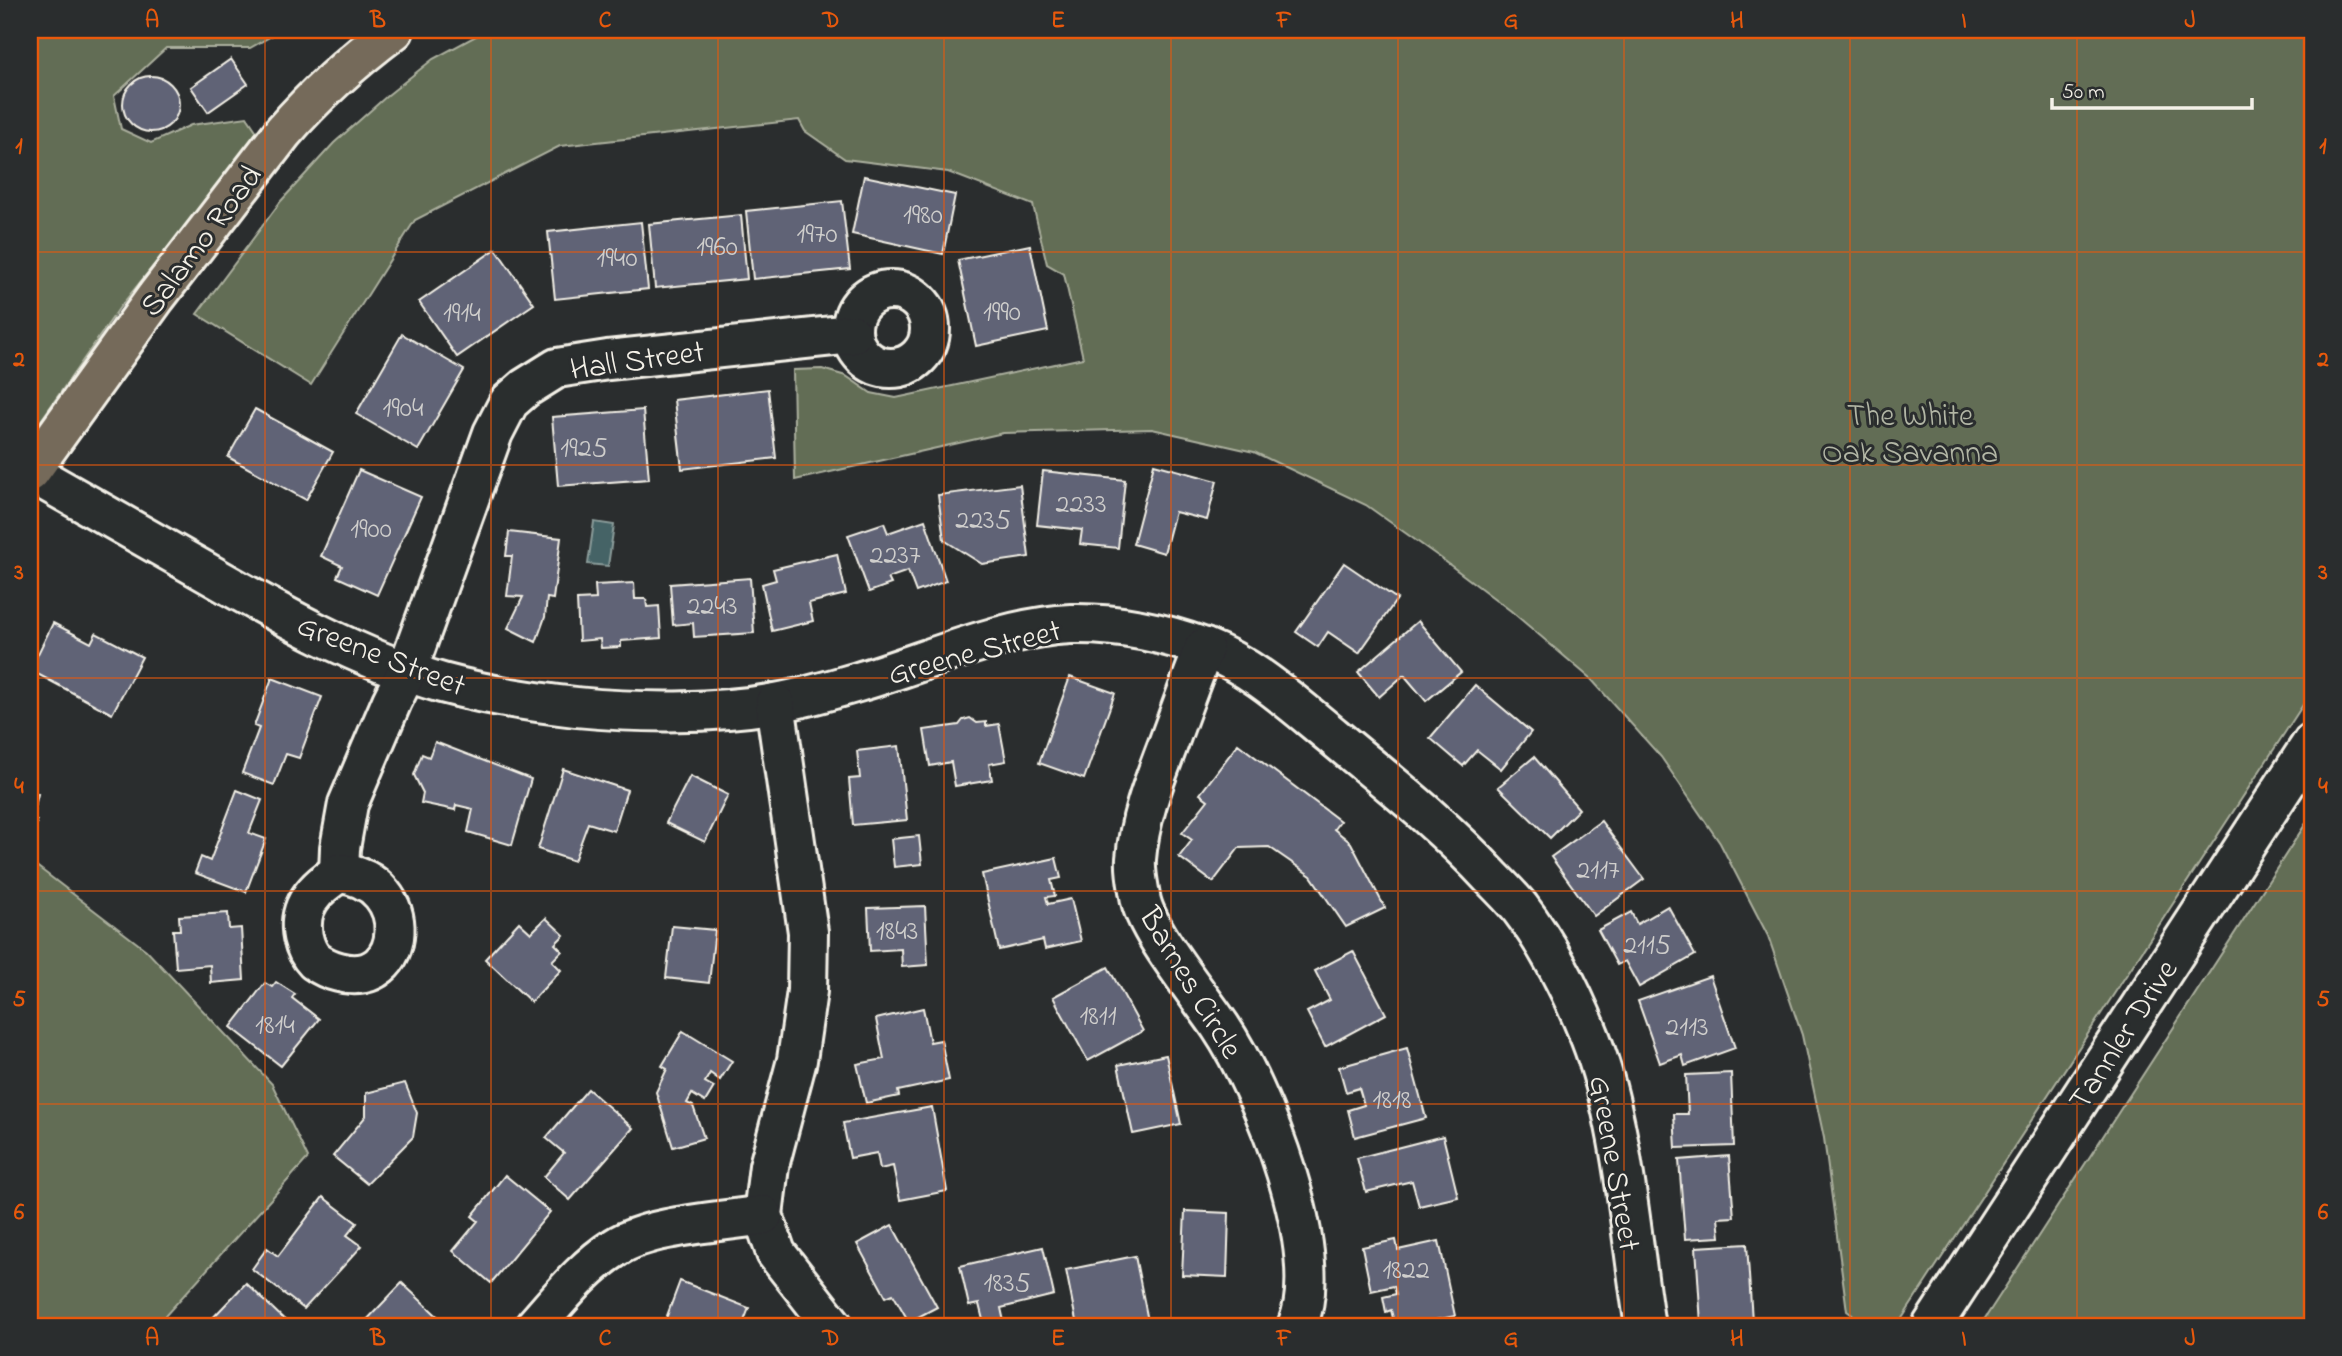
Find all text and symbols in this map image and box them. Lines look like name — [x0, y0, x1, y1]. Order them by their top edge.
text: A — [145, 5, 159, 38]
text: B — [369, 5, 386, 38]
text: C — [599, 5, 612, 38]
text: D — [822, 5, 839, 38]
text: E — [1051, 5, 1065, 38]
text: F — [1276, 5, 1292, 38]
text: G — [1504, 5, 1518, 38]
text: H — [1730, 5, 1744, 38]
text: I — [1961, 5, 1967, 38]
text: J — [2184, 5, 2196, 38]
scale bar — [2052, 66, 2251, 110]
text: 50 m — [2062, 78, 2105, 108]
text: 1 — [15, 131, 23, 164]
text: 1 — [2319, 131, 2327, 164]
street label: Salamo Road — [130, 156, 276, 328]
house number: 1980 — [903, 196, 943, 237]
house number: 1970 — [797, 215, 837, 256]
house number: 1960 — [696, 228, 738, 269]
house number: 1940 — [597, 239, 637, 280]
house number: 1990 — [983, 293, 1021, 334]
house number: 1914 — [443, 294, 481, 335]
street label: Hall Street — [567, 330, 708, 395]
text: 2 — [12, 344, 25, 377]
text: 2 — [2316, 344, 2329, 377]
house number: 1904 — [383, 389, 424, 430]
park label: The White Oak Savanna — [1822, 394, 1998, 478]
house number: 1925 — [560, 429, 608, 470]
house number: 2233 — [1056, 485, 1106, 526]
house number: 2235 — [955, 501, 1011, 542]
house number: 1900 — [350, 510, 392, 551]
house number: 2237 — [870, 536, 921, 577]
text: 3 — [13, 557, 24, 590]
text: 3 — [2317, 557, 2328, 590]
house number: 2243 — [687, 587, 737, 628]
street label: Greene Street — [290, 604, 472, 711]
street label: Greene Street — [883, 609, 1067, 700]
text: 4 — [14, 771, 24, 804]
text: 4 — [2318, 771, 2328, 804]
house number: 2117 — [1576, 851, 1620, 892]
street label: Barnes Circle — [1124, 898, 1253, 1069]
house number: 1843 — [876, 912, 918, 953]
house number: 2115 — [1623, 926, 1671, 967]
street label: Tannler Drive — [2058, 951, 2192, 1121]
text: 5 — [12, 984, 26, 1017]
text: 5 — [2316, 984, 2330, 1017]
house number: 1811 — [1079, 997, 1117, 1038]
house number: 1814 — [255, 1006, 295, 1047]
house number: 2113 — [1665, 1008, 1709, 1049]
street label: Greene Street — [1574, 1072, 1651, 1255]
house number: 1818 — [1373, 1081, 1411, 1122]
text: 6 — [14, 1197, 25, 1230]
text: 6 — [2318, 1197, 2329, 1230]
house number: 1822 — [1382, 1251, 1430, 1292]
house number: 1835 — [984, 1264, 1030, 1305]
text: A — [145, 1323, 159, 1356]
text: B — [369, 1323, 386, 1356]
text: C — [599, 1323, 612, 1356]
text: D — [822, 1323, 839, 1356]
text: E — [1051, 1323, 1065, 1356]
text: F — [1276, 1323, 1292, 1356]
text: G — [1504, 1323, 1518, 1356]
text: H — [1730, 1323, 1744, 1356]
text: I — [1961, 1323, 1967, 1356]
text: J — [2184, 1323, 2196, 1356]

